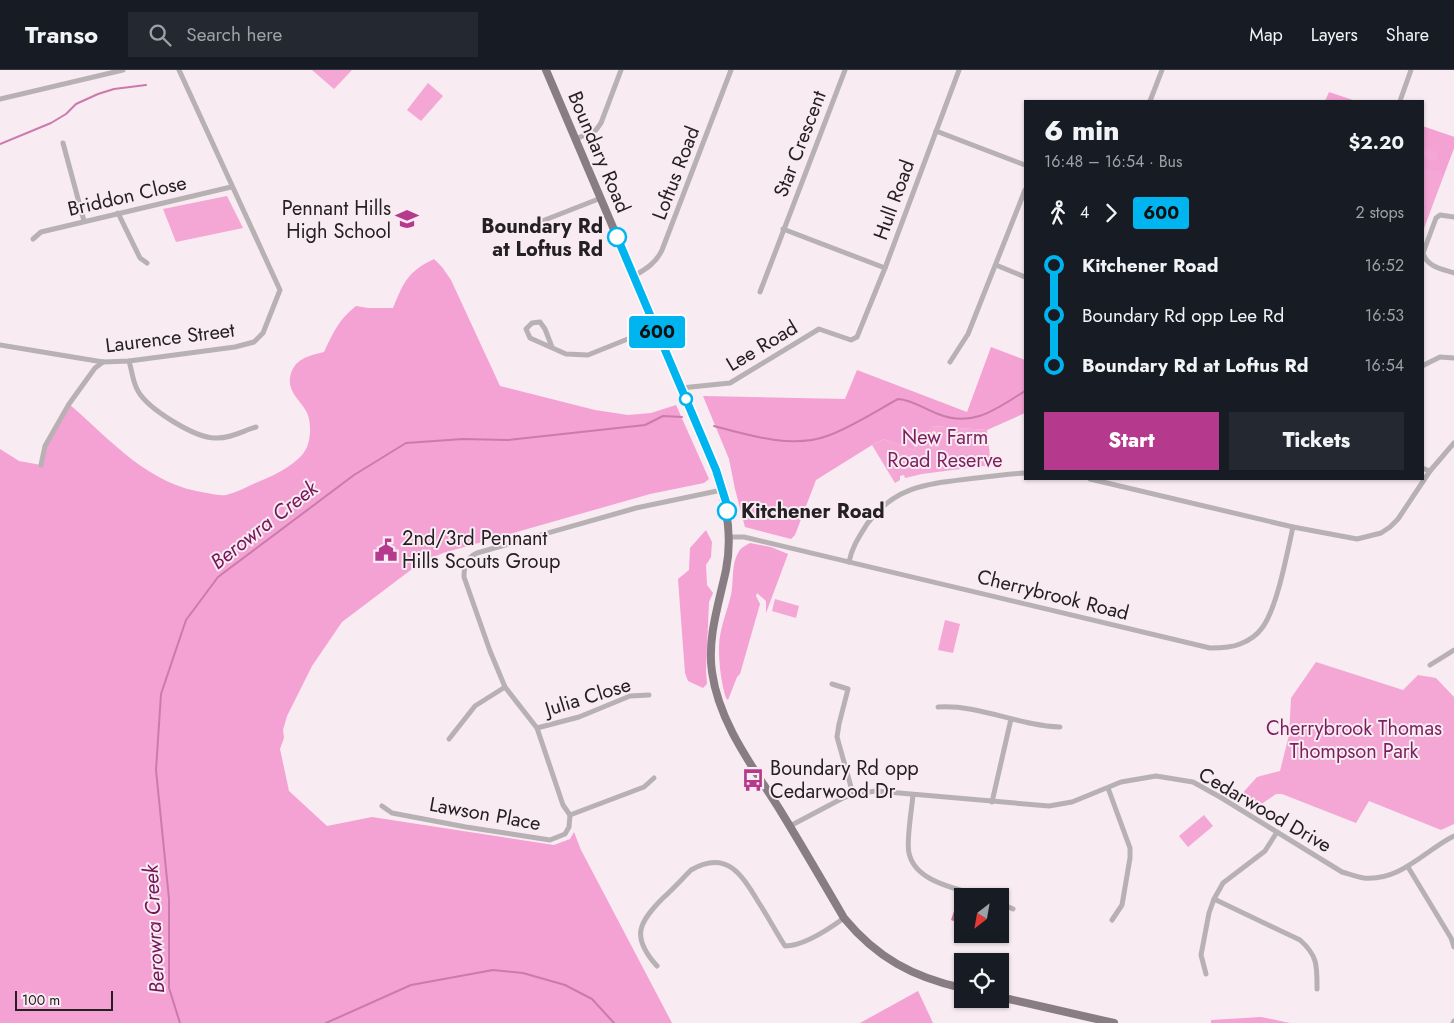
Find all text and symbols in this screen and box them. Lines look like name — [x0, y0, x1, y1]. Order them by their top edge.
search box — [128, 12, 478, 57]
text: Transo — [25, 17, 98, 52]
icon: search — [146, 21, 174, 49]
text: Search here — [186, 21, 282, 48]
text: Map — [1249, 22, 1283, 48]
text: Layers — [1311, 22, 1358, 48]
text: Share — [1386, 22, 1429, 48]
street label: Star Crescent — [766, 86, 834, 201]
street label: Boundary Road — [560, 87, 638, 217]
text: 6 min — [1044, 110, 1120, 151]
street label: Loftus Road — [645, 122, 707, 224]
text: $2.20 — [1349, 129, 1404, 156]
text: 16:48 – 16:54 · Bus — [1044, 150, 1182, 173]
street label: Hull Road — [866, 156, 922, 244]
street label: Briddon Close — [65, 168, 189, 224]
place label: Pennant Hills High School — [282, 194, 391, 246]
icon: walk — [1044, 199, 1072, 227]
icon: forward — [1097, 199, 1125, 227]
text: 600 — [1143, 200, 1179, 226]
text: 4 — [1080, 201, 1089, 224]
text: 2 stops — [1356, 201, 1404, 224]
school or university icon: Pennant Hills High School — [394, 206, 420, 232]
place label: Boundary Rd at Loftus Rd — [481, 212, 603, 264]
marker: Boundary Rd at Loftus Rd — [607, 227, 627, 247]
text: Kitchener Road — [1082, 252, 1218, 279]
text: 16:52 — [1365, 254, 1404, 277]
text: Boundary Rd opp Lee Rd — [1082, 302, 1284, 329]
text: 16:53 — [1365, 304, 1404, 327]
street label: Lee Road — [721, 313, 803, 379]
street label: Laurence Street — [104, 316, 237, 360]
line badge: 600 — [628, 316, 686, 348]
text: 600 — [639, 319, 675, 345]
text: Boundary Rd at Loftus Rd — [1082, 352, 1308, 379]
text: 16:54 — [1364, 354, 1404, 377]
unlabelled marker — [679, 392, 693, 406]
button: Start — [1044, 412, 1219, 470]
button: Tickets — [1229, 412, 1404, 470]
park label: New Farm Road Reserve — [887, 423, 1003, 475]
water label: Berowra Creek — [204, 473, 325, 576]
place label: Kitchener Road — [741, 497, 885, 526]
marker: Kitchener Road — [717, 501, 737, 521]
place label: 2nd/3rd Pennant Hills Scouts Group — [402, 524, 560, 576]
public building icon: 2nd/3rd Pennant Hills Scouts Group — [373, 537, 399, 563]
street label: Cherrybrook Road — [974, 562, 1132, 628]
street label: Julia Close — [539, 670, 634, 725]
park label: Cherrybrook Thomas Thompson Park — [1266, 714, 1442, 766]
place label: Boundary Rd opp Cedarwood Dr — [770, 754, 919, 806]
street label: Cedarwood Drive — [1193, 760, 1337, 860]
bus stop icon: Boundary Rd opp Cedarwood Dr — [740, 767, 766, 793]
street label: Lawson Place — [427, 790, 543, 838]
water label: Berowra Creek — [136, 863, 172, 994]
north arrow — [954, 888, 1009, 942]
map controls — [954, 888, 1009, 1008]
button: locate — [954, 953, 1009, 1008]
scale bar — [15, 988, 112, 1011]
text: 100 m — [22, 990, 60, 1010]

